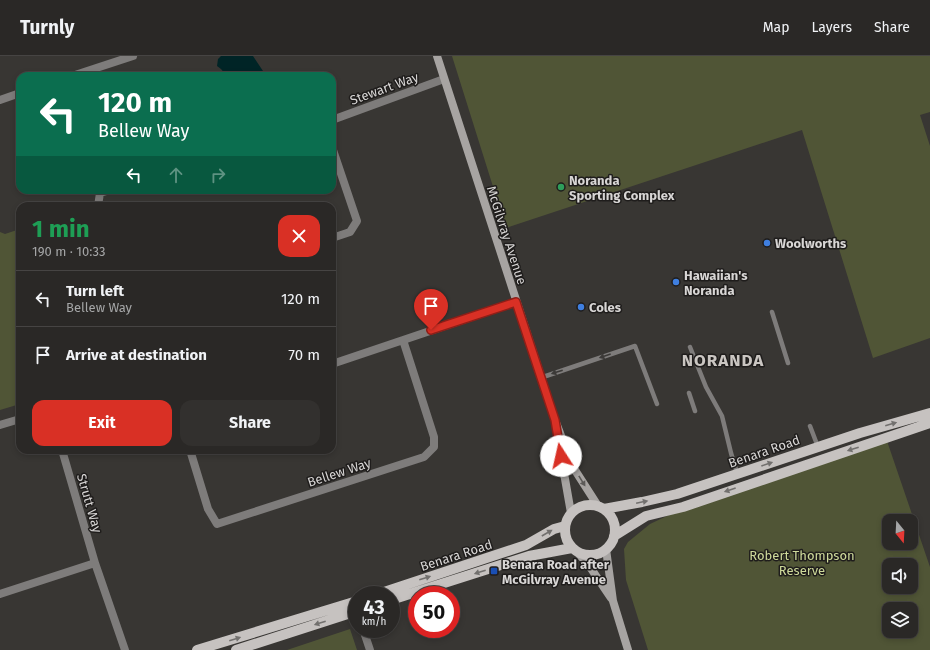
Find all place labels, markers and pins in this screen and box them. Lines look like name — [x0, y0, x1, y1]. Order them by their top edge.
place label: Noranda Sporting Complex — [569, 173, 675, 203]
marker: Noranda Sporting Complex — [556, 182, 566, 192]
place label: Woolworths — [775, 236, 847, 251]
marker: Woolworths — [762, 238, 772, 248]
place label: Hawaiian's Noranda — [684, 268, 748, 298]
marker: Hawaiian's Noranda — [671, 277, 681, 287]
pin — [414, 289, 448, 330]
place label: Coles — [589, 300, 622, 315]
marker: Coles — [576, 302, 586, 312]
place label: Benara Road after McGilvray Avenue — [502, 557, 610, 587]
marker: Benara Road after McGilvray Avenue — [489, 566, 499, 576]

